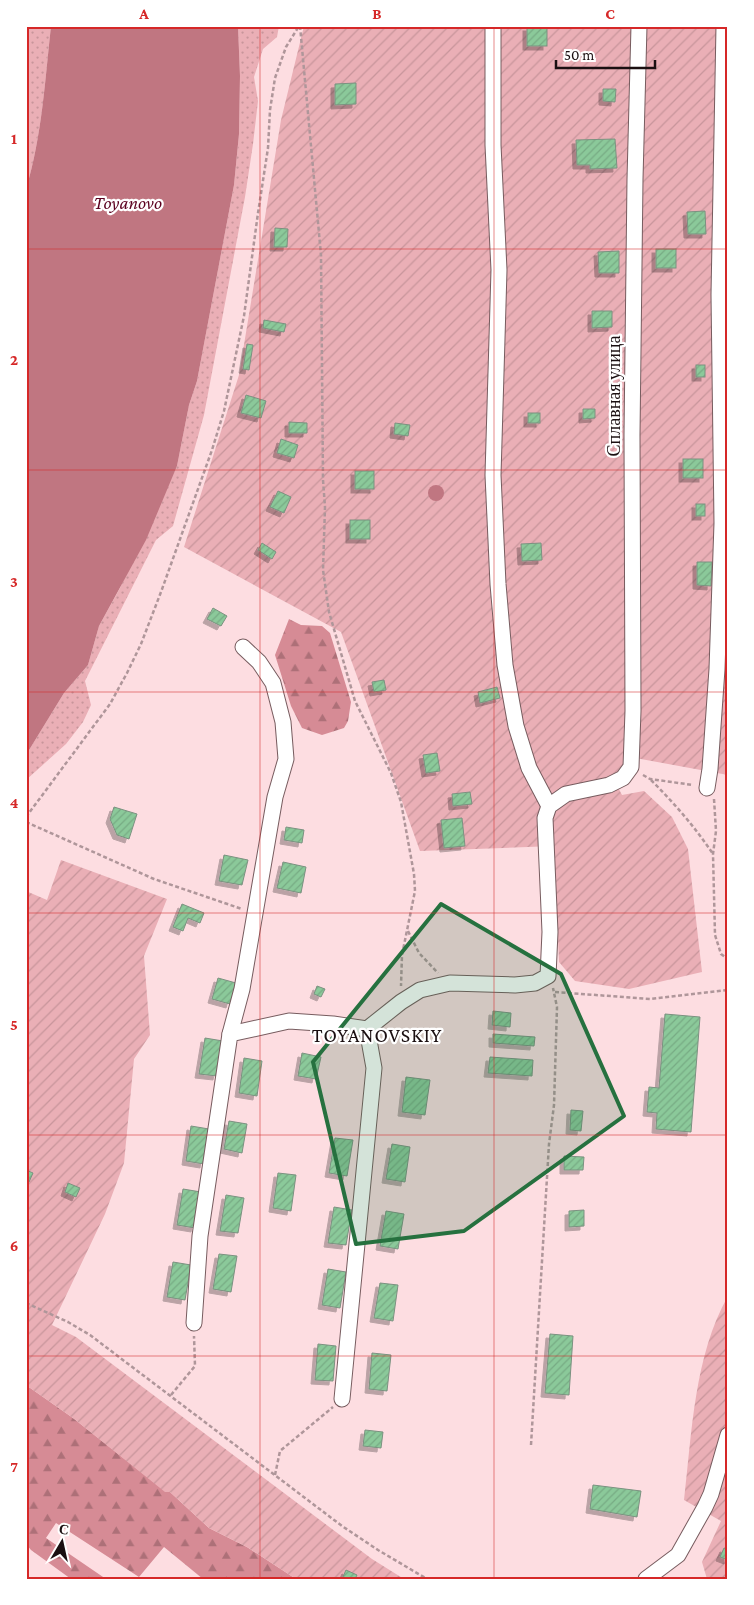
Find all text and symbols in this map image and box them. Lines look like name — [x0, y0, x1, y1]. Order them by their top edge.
text: A — [138, 5, 149, 22]
text: B — [372, 5, 382, 22]
text: C — [605, 5, 615, 22]
scale bar — [556, 38, 655, 70]
text: 50 m — [564, 47, 594, 63]
text: 1 — [11, 130, 17, 147]
water label: Toyanovo — [94, 192, 162, 213]
street label: Сплавная улица — [604, 336, 624, 456]
text: 2 — [10, 351, 18, 368]
text: 3 — [10, 573, 18, 590]
text: 4 — [10, 794, 19, 811]
text: 5 — [10, 1016, 18, 1033]
district label: TOYANOVSKIY — [312, 1024, 442, 1046]
text: 6 — [10, 1237, 18, 1254]
text: 7 — [10, 1458, 18, 1475]
north arrow — [38, 1518, 88, 1568]
text: С — [58, 1520, 70, 1538]

